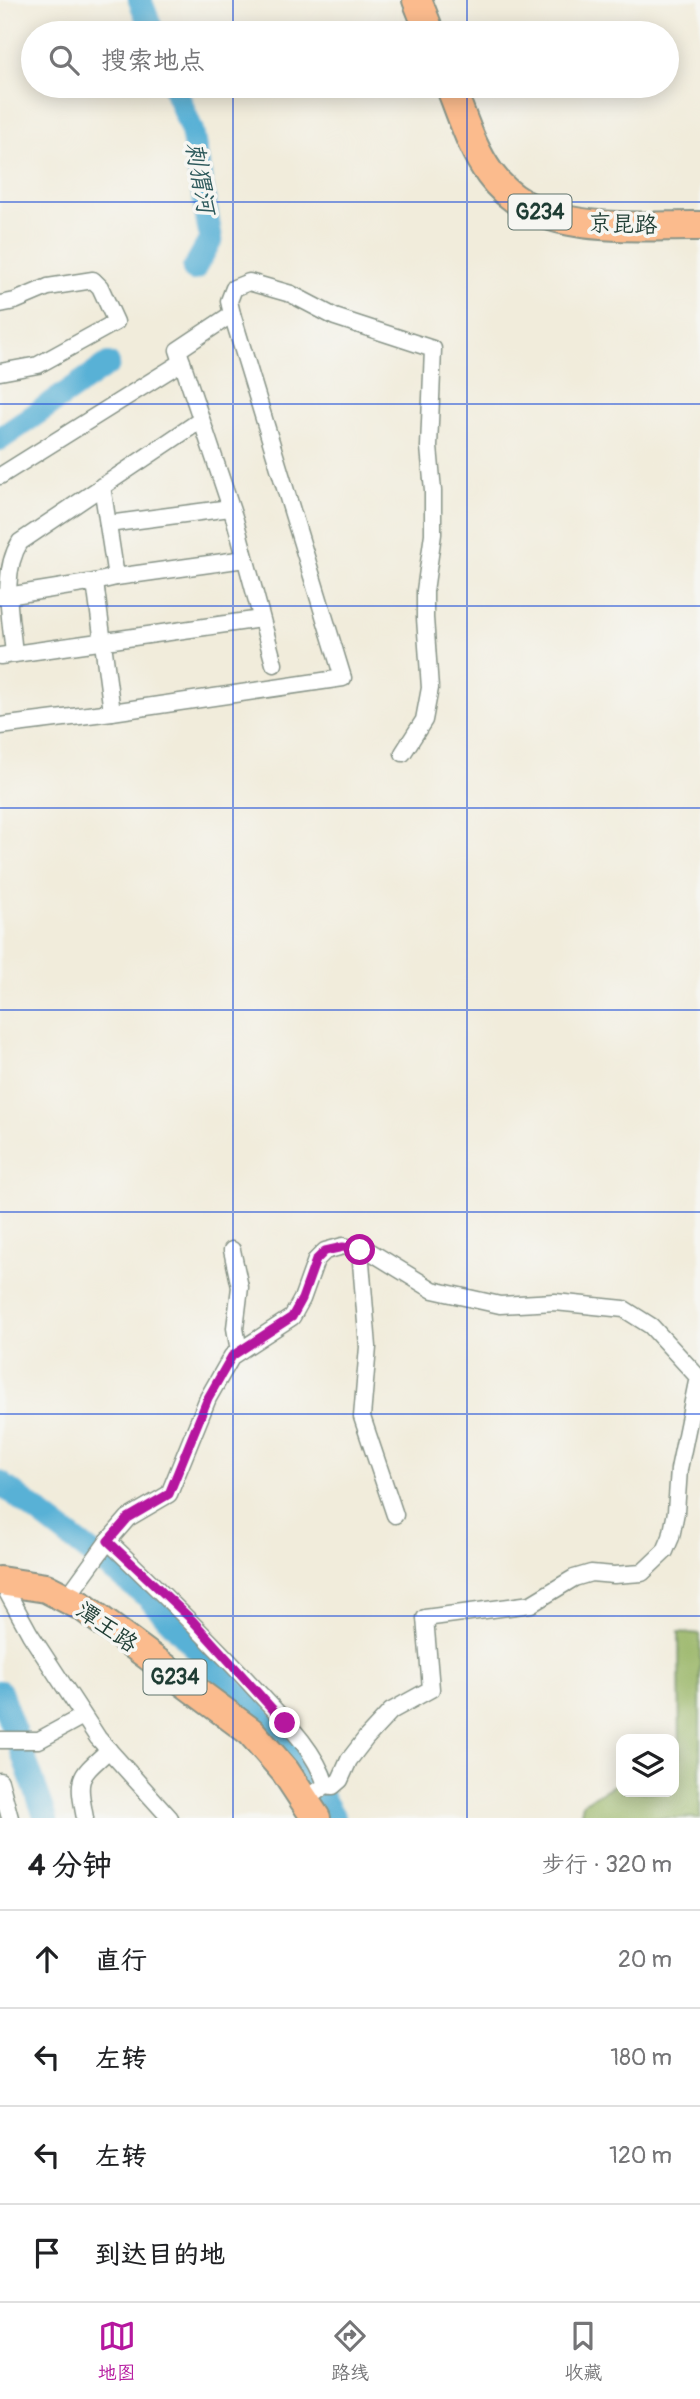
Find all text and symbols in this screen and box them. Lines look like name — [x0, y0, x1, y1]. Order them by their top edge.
search box — [21, 21, 679, 98]
icon: search — [45, 41, 83, 79]
text: 搜索地点 — [101, 45, 205, 77]
water label: 刺猬河 — [179, 140, 221, 220]
road number: G234 — [508, 194, 572, 230]
street label: 京昆路 — [588, 208, 658, 240]
route start — [344, 1234, 375, 1265]
street label: 潭王路 — [70, 1595, 144, 1659]
road number: G234 — [144, 1660, 206, 1694]
route end — [269, 1707, 300, 1738]
map controls — [616, 1734, 679, 1797]
button: layers — [616, 1734, 679, 1797]
text: 4 分钟 — [28, 1847, 112, 1884]
text: 步行 · 320 m — [542, 1850, 672, 1879]
icon: ahead — [28, 1940, 66, 1978]
text: 直行 — [95, 1945, 147, 1977]
text: 20 m — [618, 1945, 672, 1974]
icon: left — [28, 2038, 66, 2076]
text: 左转 — [95, 2043, 147, 2075]
text: 180 m — [610, 2043, 672, 2072]
icon: left — [28, 2136, 66, 2174]
text: 左转 — [95, 2141, 147, 2173]
text: 120 m — [609, 2141, 672, 2170]
icon: arrive — [28, 2234, 66, 2272]
text: 到达目的地 — [95, 2239, 225, 2271]
tab: 地图 — [98, 2317, 136, 2385]
tab: 路线 — [331, 2317, 369, 2385]
tab: 收藏 — [564, 2317, 602, 2385]

